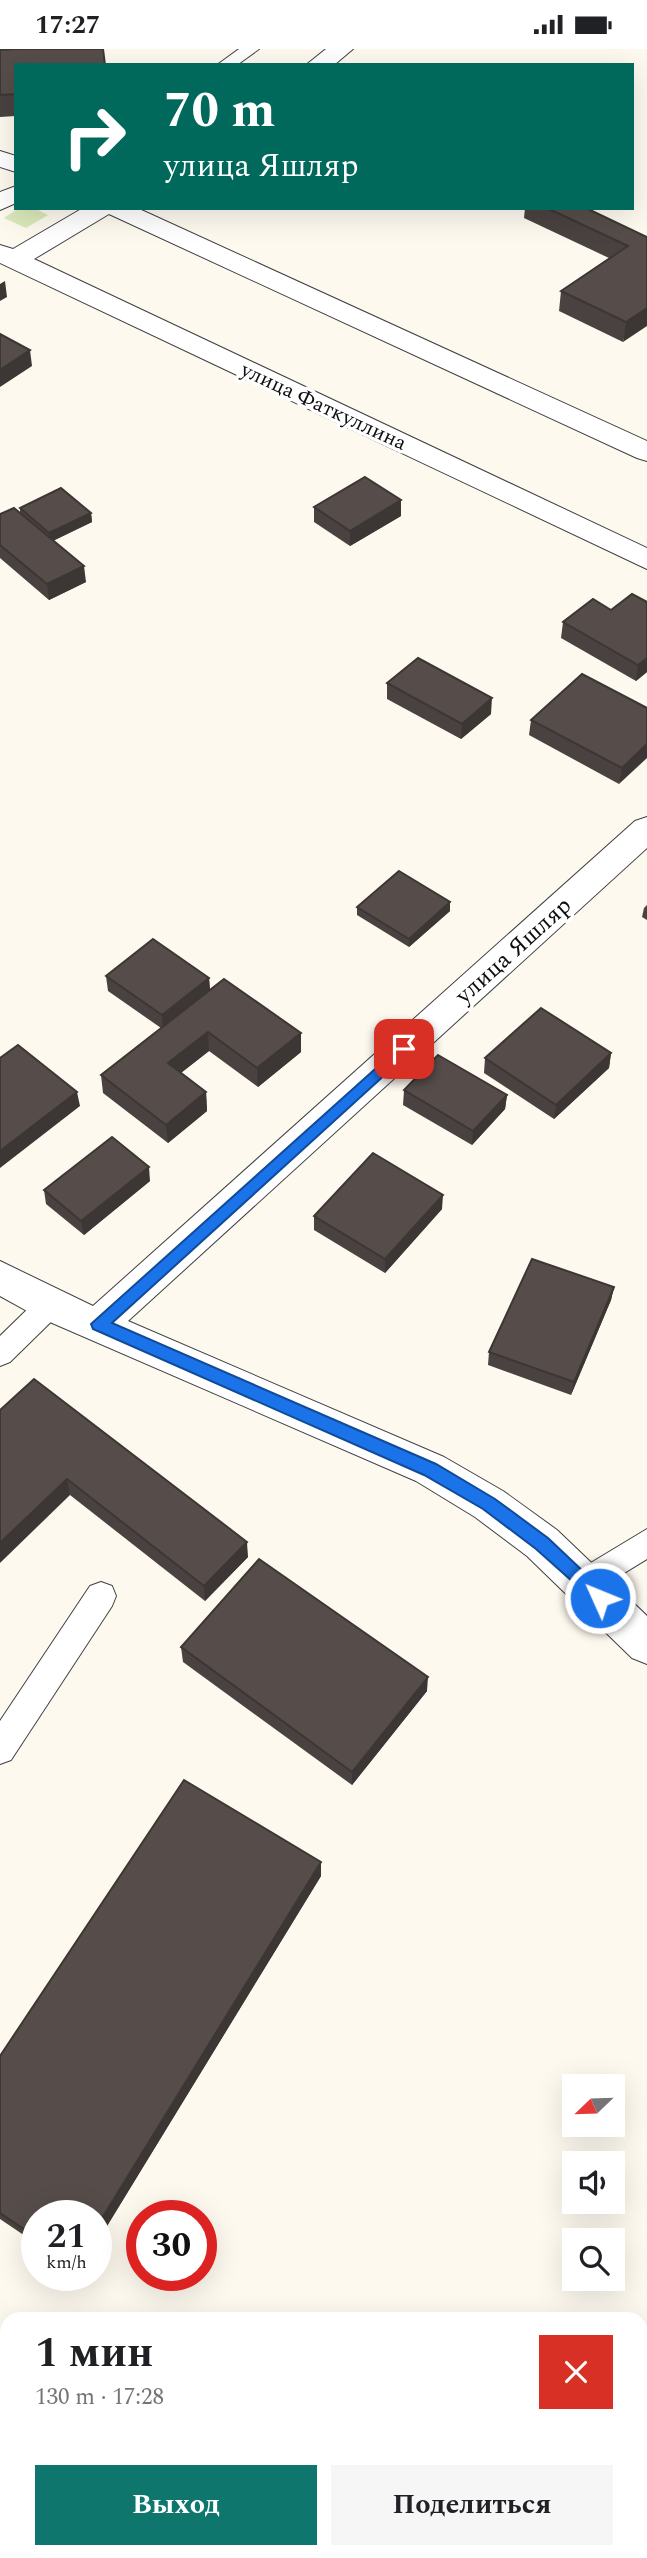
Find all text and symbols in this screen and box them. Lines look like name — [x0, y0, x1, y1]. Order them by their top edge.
text: 17:27 — [35, 5, 100, 45]
text: 70 m — [164, 74, 275, 149]
icon: right — [49, 91, 140, 182]
text: улица Яшляр — [164, 142, 359, 191]
street label: улица Фаткуллина — [234, 354, 413, 460]
street label: улица Яшляр — [447, 889, 580, 1014]
pin — [374, 1019, 434, 1079]
icon: arrive — [385, 1030, 423, 1068]
position arrow — [563, 1561, 637, 1635]
north arrow — [562, 2074, 625, 2137]
map controls — [562, 2074, 625, 2291]
button: sound — [562, 2151, 625, 2214]
speed limit sign: 30 — [126, 2200, 217, 2291]
text: 21 — [47, 2210, 86, 2263]
button: search — [562, 2228, 625, 2291]
text: km/h — [46, 2249, 87, 2276]
text: 1 мин — [35, 2322, 153, 2385]
button: close — [539, 2335, 613, 2409]
text: 130 m · 17:28 — [35, 2380, 164, 2415]
button: Выход — [35, 2465, 317, 2545]
button: Поделиться — [331, 2465, 613, 2545]

